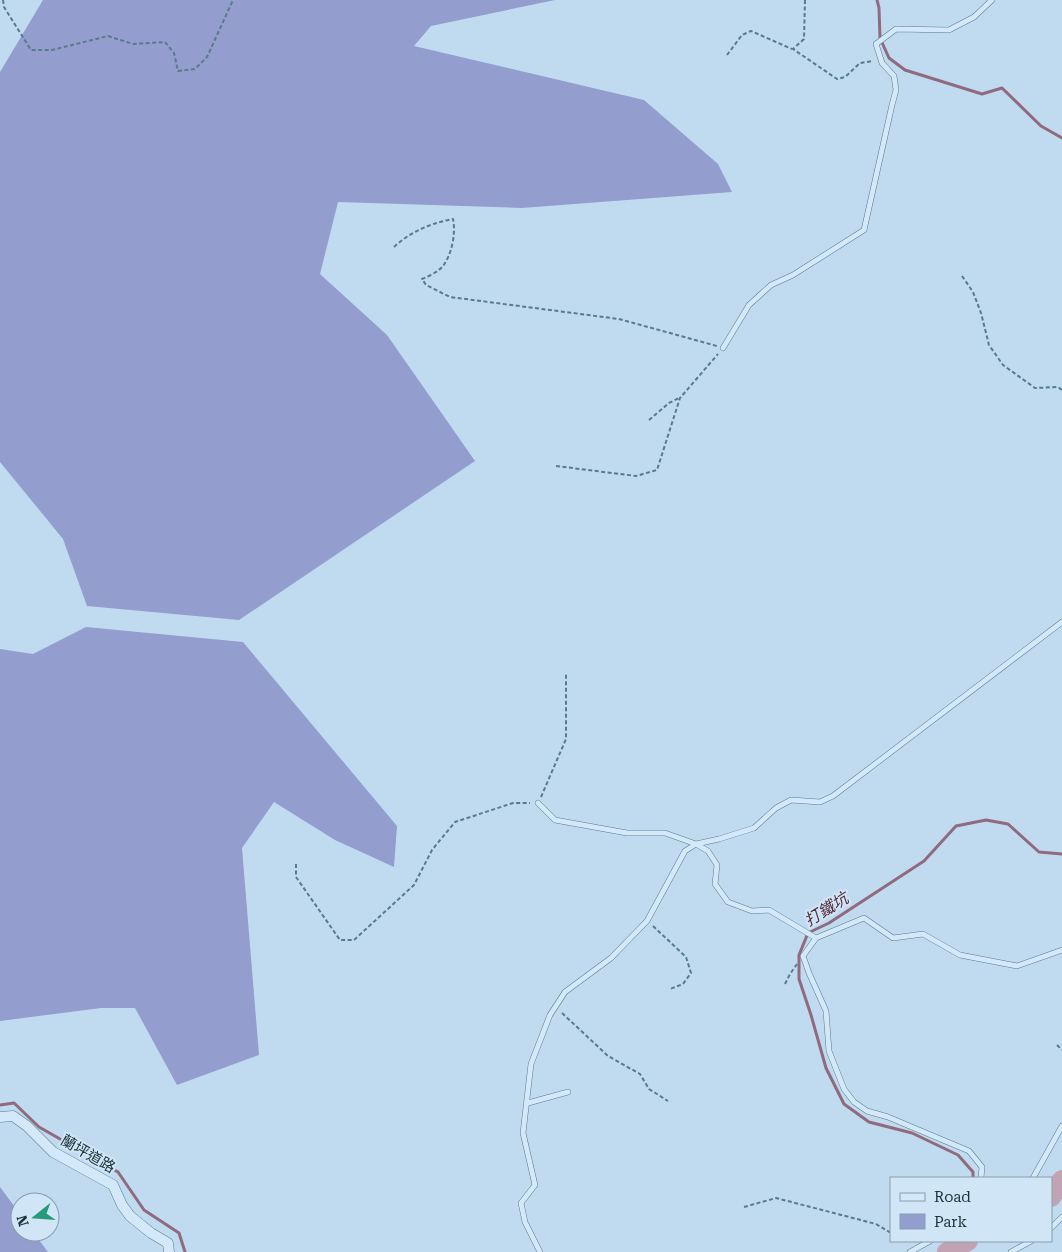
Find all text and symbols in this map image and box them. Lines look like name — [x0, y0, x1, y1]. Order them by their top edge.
water label: 打鐵坑 — [801, 888, 853, 930]
street label: 蘭坪道路 — [58, 1131, 118, 1177]
legend — [890, 1177, 1052, 1242]
text: Road — [934, 1188, 971, 1206]
north arrow — [10, 1192, 60, 1242]
text: N — [13, 1213, 32, 1228]
text: Park — [934, 1213, 968, 1231]

